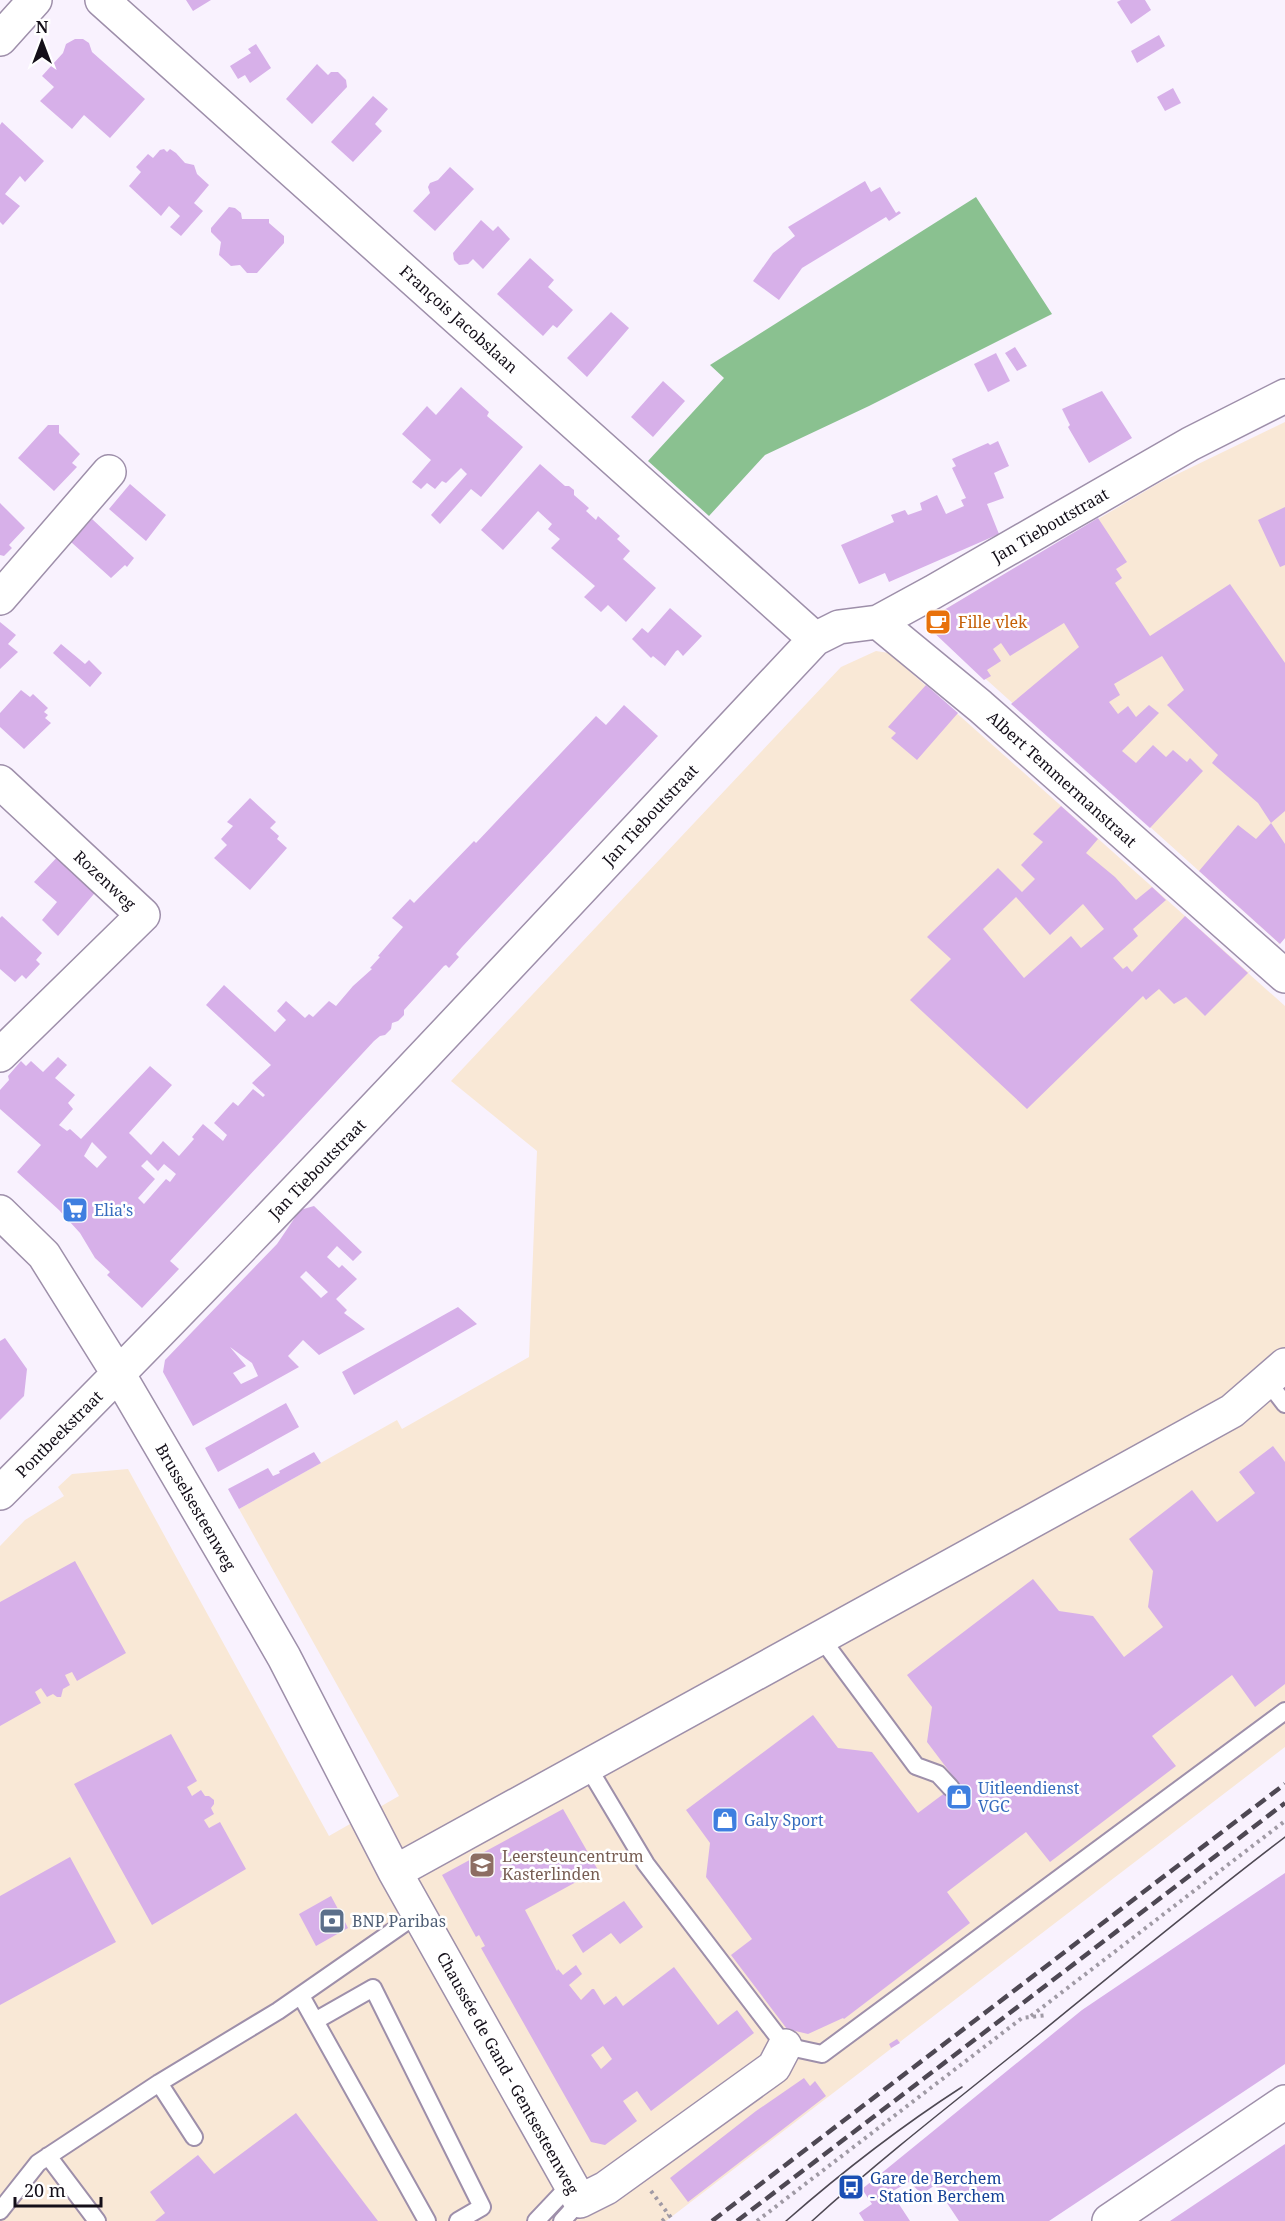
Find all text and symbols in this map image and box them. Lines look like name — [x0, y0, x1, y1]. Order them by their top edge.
north arrow — [12, 12, 72, 72]
text: N — [36, 16, 49, 38]
street label: François Jacobslaan — [395, 260, 523, 378]
street label: Jan Tieboutstraat — [987, 482, 1113, 568]
cafe icon: Fille vlek — [923, 607, 953, 637]
place label: Fille vlek — [958, 611, 1028, 633]
street label: Albert Temmermanstraat — [983, 706, 1142, 852]
street label: Jan Tieboutstraat — [597, 759, 703, 871]
street label: Rozenweg — [69, 845, 141, 915]
street label: Jan Tieboutstraat — [263, 1114, 371, 1225]
supermarket icon: Elia's — [60, 1195, 90, 1225]
place label: Elia's — [94, 1199, 133, 1221]
street label: Pontbeekstraat — [11, 1385, 108, 1482]
street label: Brusselsesteenweg — [151, 1440, 242, 1575]
place label: Uitleendienst VGC — [978, 1777, 1080, 1817]
shop icon: Uitleendienst VGC — [944, 1782, 974, 1812]
shop icon: Galy Sport — [710, 1805, 740, 1835]
place label: Galy Sport — [744, 1809, 824, 1831]
place label: Leersteuncentrum Kasterlinden — [502, 1845, 644, 1885]
school or university icon: Leersteuncentrum Kasterlinden — [467, 1850, 497, 1880]
bank icon: BNP Paribas — [317, 1906, 347, 1936]
place label: BNP Paribas — [352, 1910, 446, 1932]
street label: Chaussée de Gand - Gentsesteenweg — [432, 1948, 584, 2199]
place label: Gare de Berchem - Station Berchem — [870, 2167, 1005, 2207]
scale bar — [15, 2170, 100, 2208]
bus stop icon: Gare de Berchem - Station Berchem — [836, 2172, 866, 2202]
text: 20 m — [24, 2178, 66, 2202]

